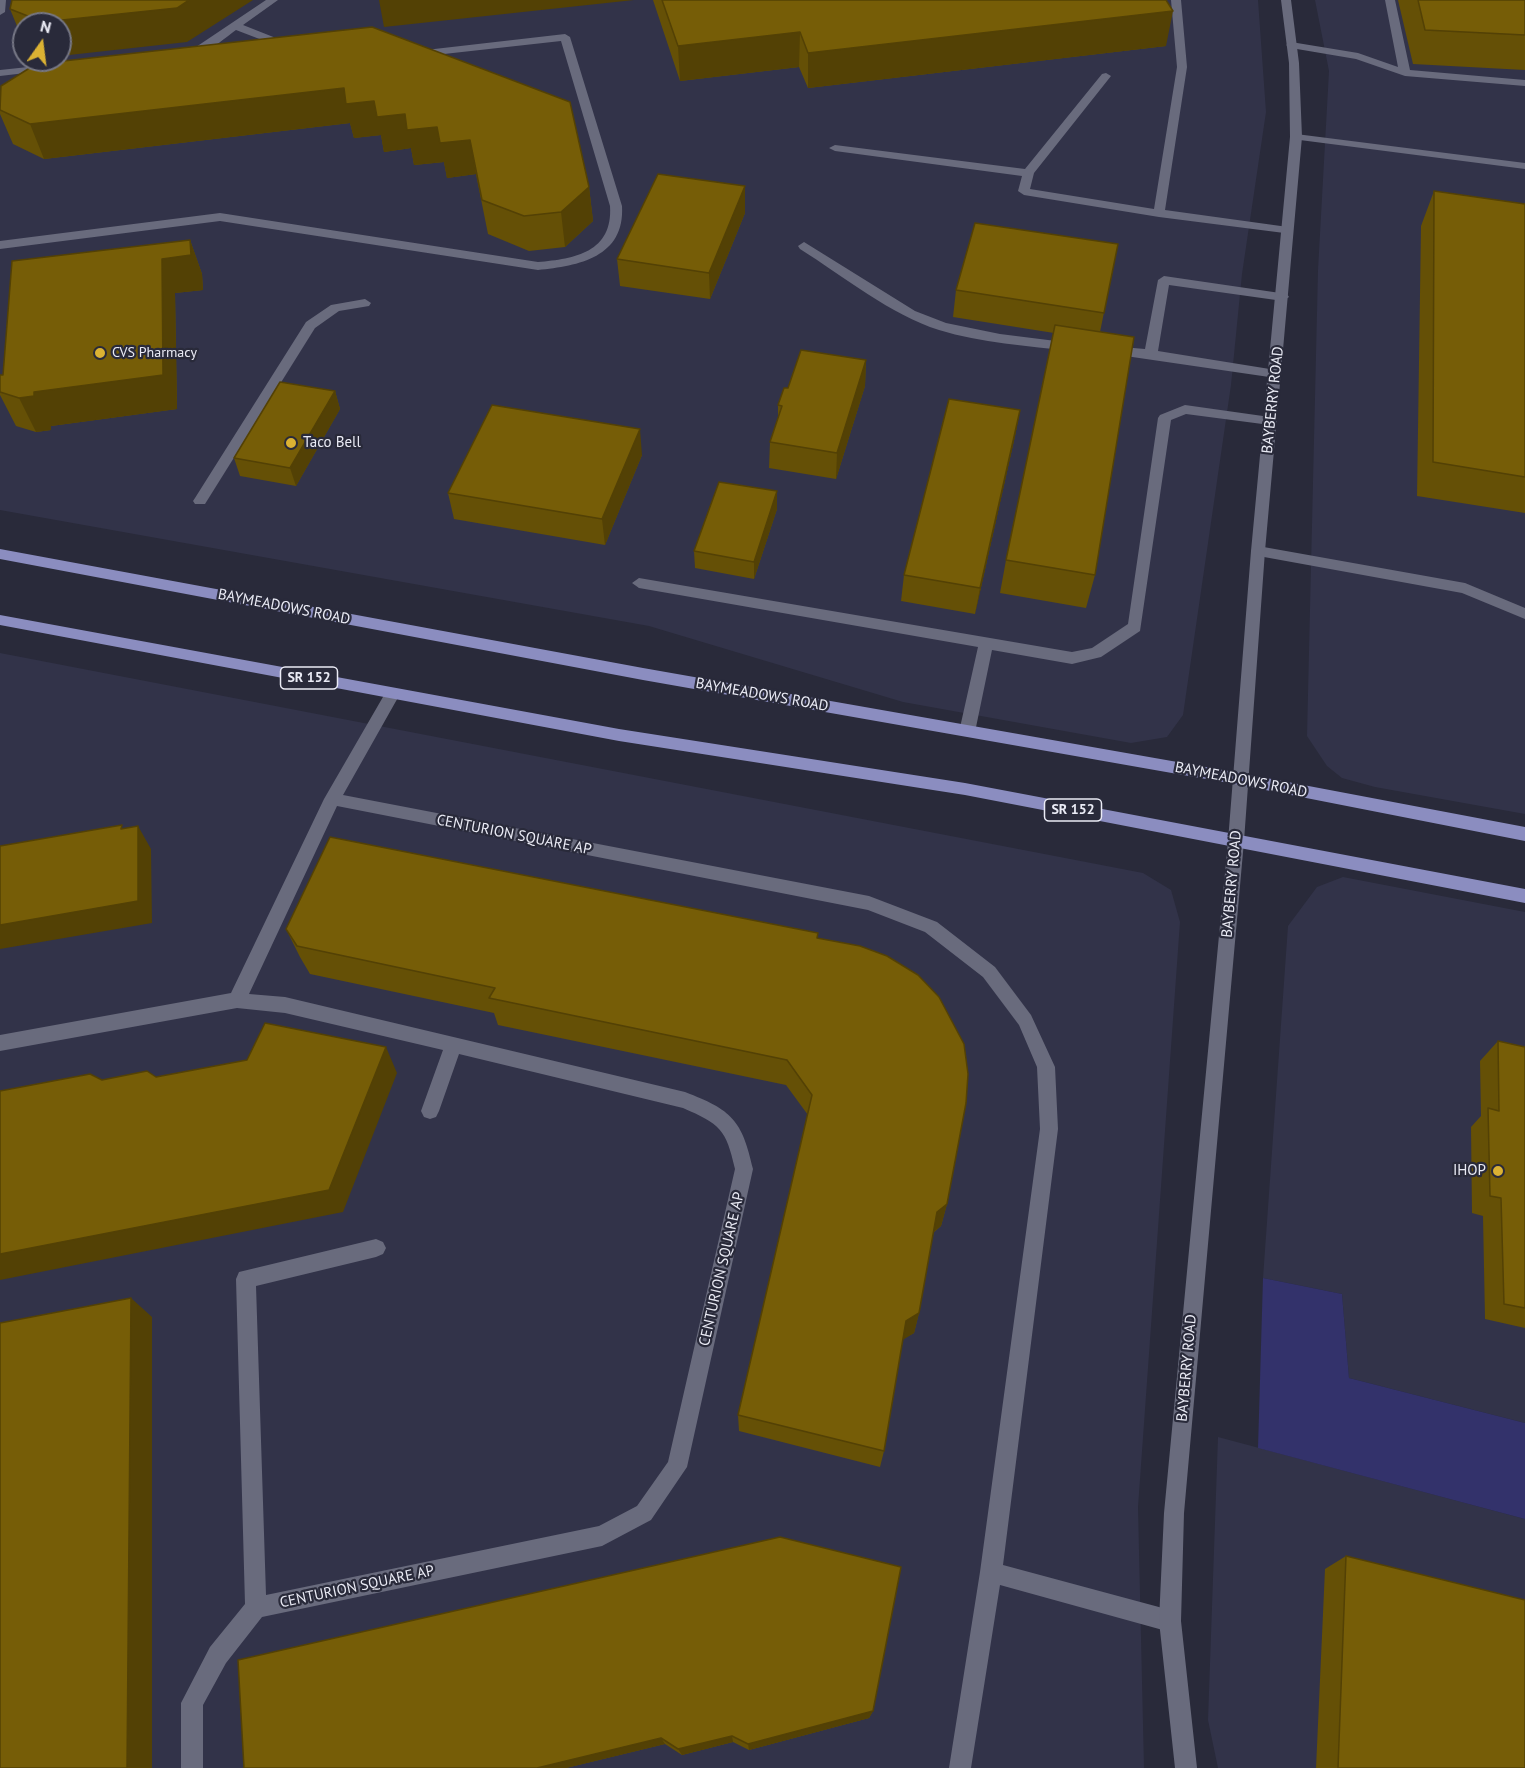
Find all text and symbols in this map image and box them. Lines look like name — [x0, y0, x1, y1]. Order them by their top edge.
north arrow — [12, 12, 72, 72]
text: N — [38, 15, 53, 37]
place label: CVS Pharmacy — [112, 345, 197, 361]
street label: BAYBERRY ROAD — [1258, 345, 1288, 455]
marker: CVS Pharmacy — [93, 346, 107, 360]
place label: Taco Bell — [303, 434, 361, 452]
marker: Taco Bell — [284, 436, 298, 450]
street label: BAYMEADOWS ROAD — [216, 585, 352, 629]
road number: SR 152 — [280, 667, 338, 689]
street label: BAYMEADOWS ROAD — [694, 674, 830, 716]
street label: BAYMEADOWS ROAD — [1173, 758, 1309, 802]
road number: SR 152 — [1044, 799, 1102, 821]
street label: CENTURION SQUARE AP — [435, 811, 593, 859]
street label: BAYBERRY ROAD — [1218, 830, 1246, 938]
place label: IHOP — [1453, 1162, 1486, 1180]
marker: IHOP — [1491, 1164, 1505, 1178]
street label: CENTURION SQUARE AP — [696, 1190, 748, 1348]
street label: BAYBERRY ROAD — [1173, 1314, 1201, 1422]
street label: CENTURION SQUARE AP — [278, 1562, 436, 1612]

